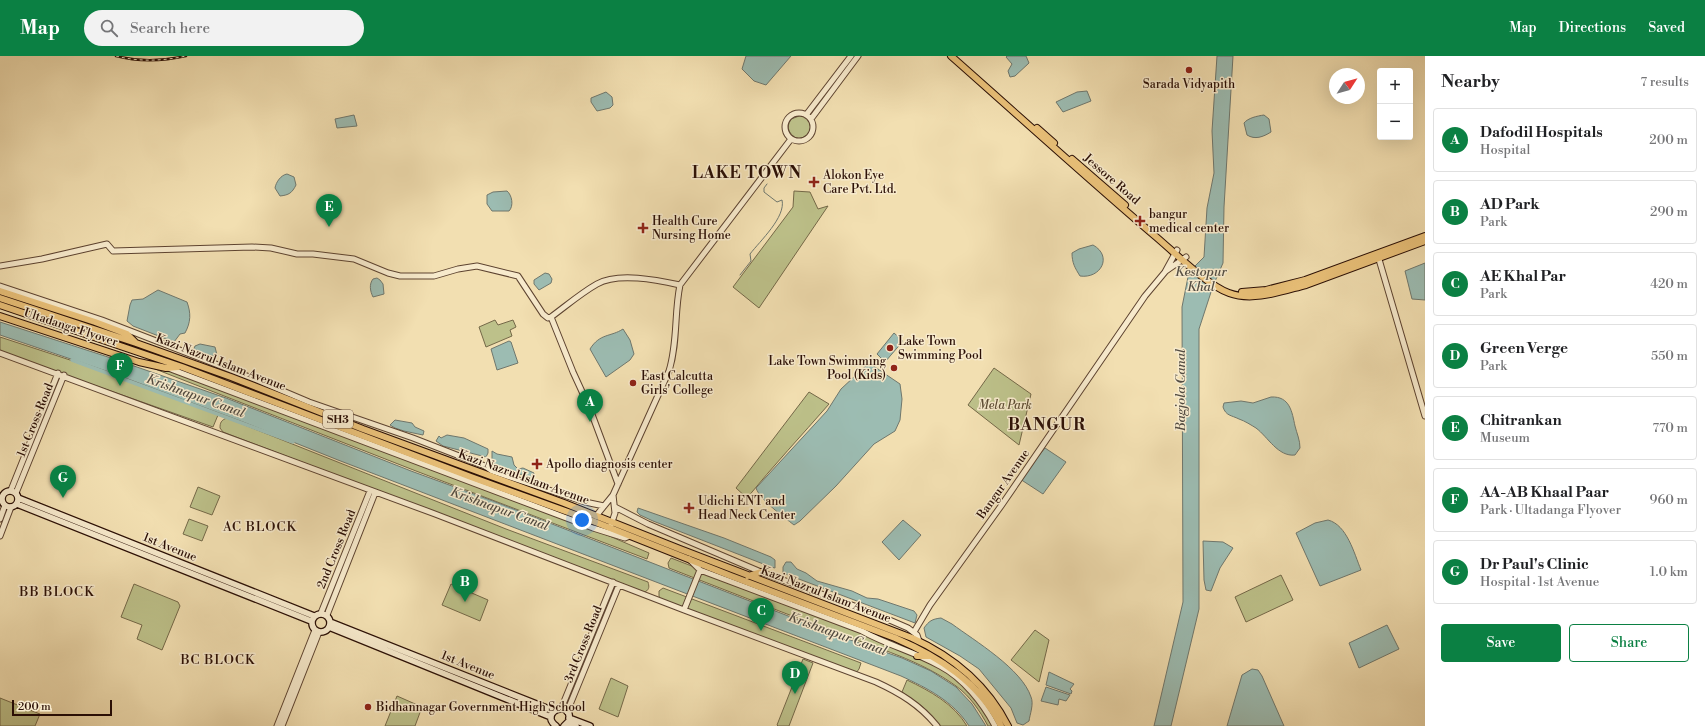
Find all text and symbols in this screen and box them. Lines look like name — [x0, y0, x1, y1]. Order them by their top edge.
search box — [84, 10, 364, 46]
text: Map — [20, 16, 60, 40]
icon: search — [98, 17, 120, 39]
text: Search here — [130, 19, 210, 38]
text: Map — [1509, 19, 1537, 37]
text: Directions — [1559, 19, 1626, 37]
text: Saved — [1648, 19, 1685, 37]
marker: Sarada Vidyapith — [1184, 65, 1194, 75]
north arrow — [1329, 68, 1365, 104]
map controls — [1377, 68, 1413, 140]
button: + — [1377, 68, 1413, 104]
text: Nearby — [1441, 71, 1500, 93]
text: 7 results — [1640, 74, 1689, 90]
place label: Sarada Vidyapith — [1143, 77, 1235, 92]
button: − — [1377, 104, 1413, 140]
text: Dafodil Hospitals — [1480, 123, 1603, 142]
text: A — [1450, 132, 1460, 148]
text: 200 m — [1649, 132, 1688, 148]
text: Hospital — [1480, 142, 1530, 158]
street label: Jessore Road — [1080, 150, 1143, 208]
district label: LAKE TOWN — [692, 163, 802, 183]
place label: Alokon Eye Care Pvt. Ltd. — [822, 168, 897, 197]
marker: Alokon Eye Care Pvt. Ltd. — [808, 176, 820, 188]
pin: E — [316, 194, 342, 227]
text: AD Park — [1480, 195, 1540, 214]
text: B — [1450, 204, 1460, 220]
text: 290 m — [1650, 204, 1688, 220]
place label: bangur medical center — [1149, 207, 1229, 236]
place label: Health Cure Nursing Home — [652, 214, 731, 243]
text: Park — [1480, 214, 1507, 230]
marker: bangur medical center — [1134, 215, 1146, 227]
marker: Health Cure Nursing Home — [637, 222, 649, 234]
water label: Kestopur Khal — [1175, 264, 1227, 295]
text: AE Khal Par — [1480, 267, 1566, 286]
text: C — [1450, 276, 1460, 292]
text: 420 m — [1650, 276, 1688, 292]
text: Park — [1480, 286, 1507, 302]
street label: Ultadanga Flyover — [22, 305, 120, 350]
street label: Kazi Nazrul Islam Avenue — [154, 331, 288, 394]
place label: Lake Town Swimming Pool — [898, 334, 983, 363]
text: Green Verge — [1480, 339, 1568, 358]
marker: Lake Town Swimming Pool — [885, 343, 895, 353]
water label: Bagjola Canal — [1173, 348, 1189, 432]
text: D — [1450, 348, 1460, 364]
text: 550 m — [1651, 348, 1688, 364]
pin: F — [107, 353, 133, 386]
place label: Lake Town Swimming Pool (Kids) — [768, 354, 887, 383]
text: Park — [1480, 358, 1507, 374]
marker: Lake Town Swimming Pool (Kids) — [889, 363, 899, 373]
place label: East Calcutta Girls' College — [641, 369, 714, 398]
water label: Krishnapur Canal — [144, 371, 248, 421]
marker: East Calcutta Girls' College — [628, 378, 638, 388]
street label: 1st Cross Road — [14, 381, 57, 459]
pin: A — [577, 389, 603, 422]
park label: Mela Park — [978, 398, 1032, 413]
road number: SH3 — [323, 410, 353, 428]
text: Chitrankan — [1480, 411, 1562, 430]
district label: BANGUR — [1008, 415, 1086, 435]
text: E — [1450, 420, 1460, 436]
text: 770 m — [1653, 420, 1688, 436]
text: Museum — [1480, 430, 1530, 446]
street label: Bangur Avenue — [973, 446, 1033, 523]
street label: Kazi Nazrul Islam Avenue — [456, 447, 591, 508]
place label: Apollo diagnosis center — [545, 457, 673, 472]
marker: Apollo diagnosis center — [531, 458, 543, 470]
pin: G — [50, 465, 76, 498]
text: AA-AB Khaal Paar — [1480, 483, 1609, 502]
water label: Krishnapur Canal — [448, 484, 552, 534]
text: F — [1450, 492, 1460, 508]
text: 960 m — [1650, 492, 1688, 508]
place label: Udichi ENT and Head Neck Center — [698, 494, 796, 523]
marker: Udichi ENT and Head Neck Center — [683, 502, 695, 514]
text: Park · Ultadanga Flyover — [1480, 502, 1621, 518]
street label: 2nd Cross Road — [314, 507, 359, 591]
your location — [572, 510, 592, 530]
district label: AC BLOCK — [222, 519, 298, 535]
street label: 1st Avenue — [141, 530, 199, 565]
text: Dr Paul's Clinic — [1480, 555, 1589, 574]
street label: Kazi Nazrul Islam Avenue — [759, 563, 893, 626]
text: G — [1450, 564, 1460, 580]
text: 1.0 km — [1650, 564, 1688, 580]
pin: B — [452, 569, 478, 602]
text: Hospital · 1st Avenue — [1480, 574, 1599, 590]
district label: BB BLOCK — [18, 584, 95, 600]
pin: C — [748, 598, 774, 631]
street label: 3rd Cross Road — [561, 603, 606, 685]
water label: Krishnapur Canal — [786, 609, 890, 659]
button: Save — [1441, 624, 1561, 662]
button: Share — [1569, 624, 1689, 662]
street label: 1st Avenue — [439, 648, 497, 683]
district label: BC BLOCK — [179, 652, 256, 668]
pin: D — [782, 661, 808, 694]
scale bar — [12, 698, 112, 717]
text: 200 m — [18, 700, 51, 714]
place label: Bidhannagar Government High School — [375, 700, 586, 715]
marker: Bidhannagar Government High School — [363, 702, 373, 712]

